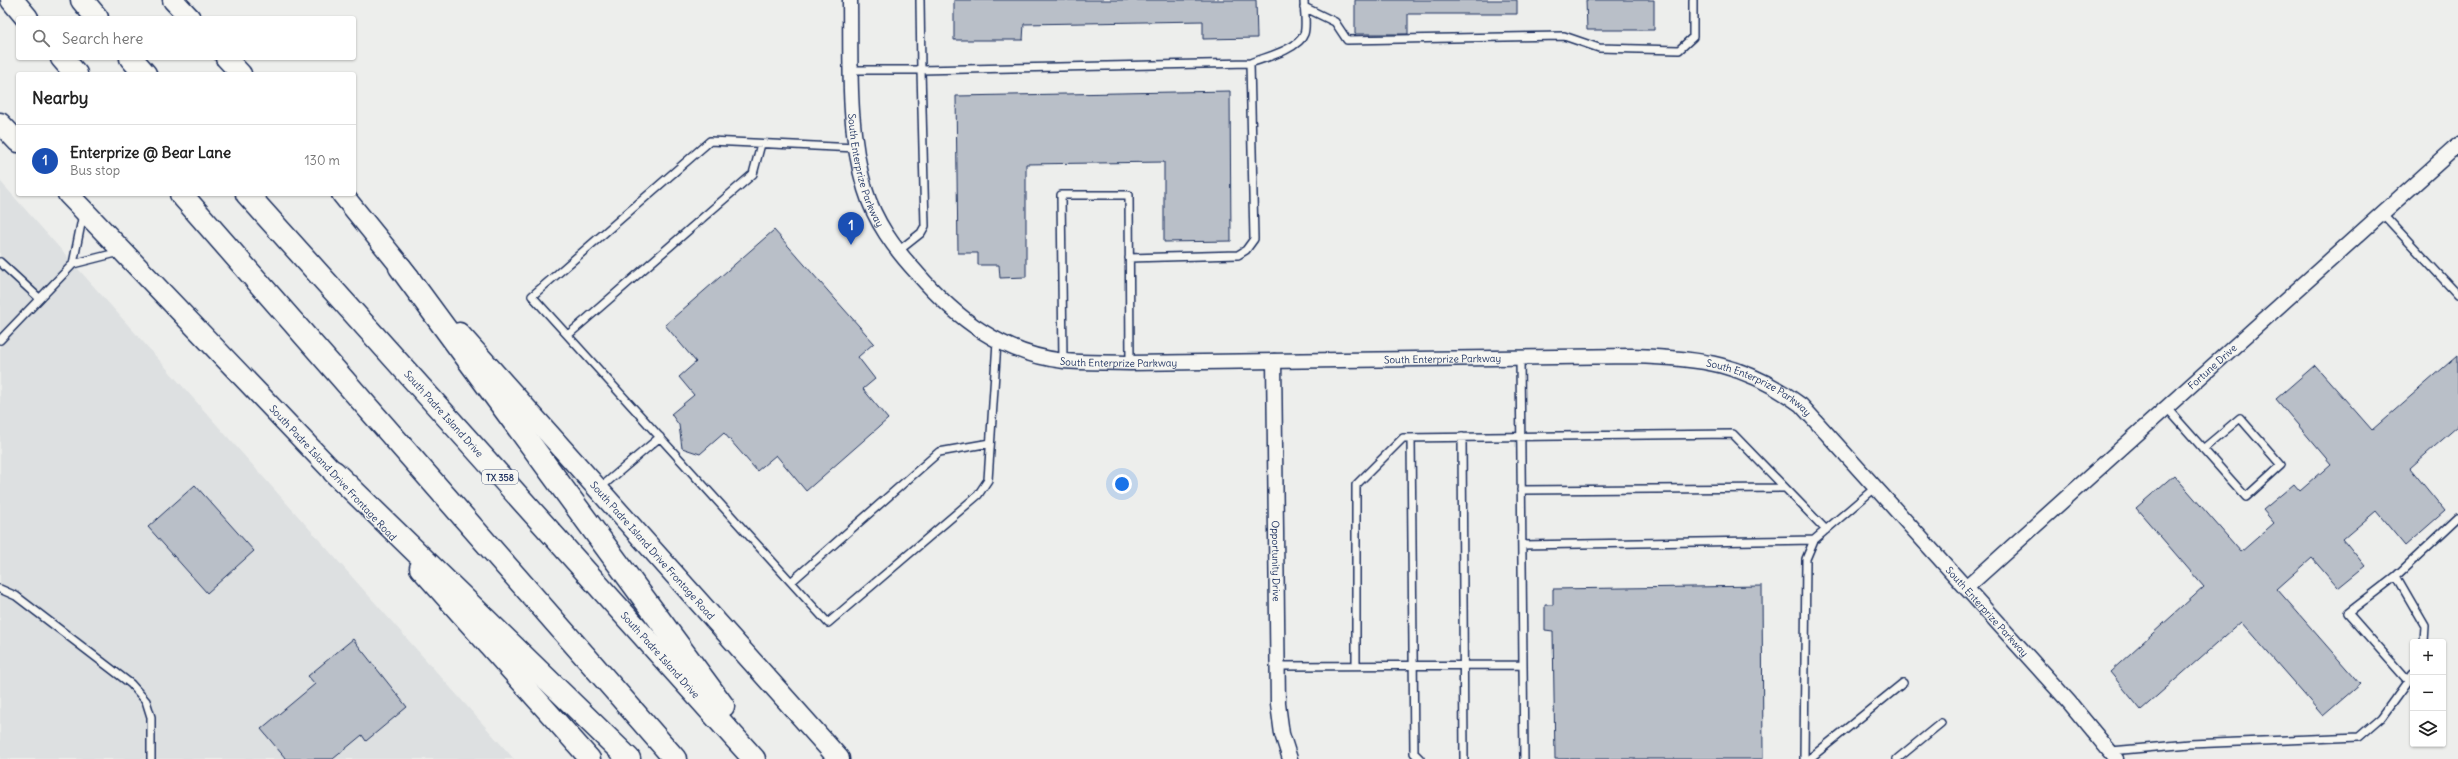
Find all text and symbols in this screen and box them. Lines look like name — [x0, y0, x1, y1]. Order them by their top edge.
search box — [16, 16, 356, 60]
icon: search — [30, 27, 52, 49]
text: Search here — [62, 29, 143, 48]
text: Nearby — [32, 87, 88, 109]
street label: South Enterprize Parkway — [846, 113, 887, 229]
text: Enterprize @ Bear Lane — [70, 143, 231, 162]
text: 1 — [42, 152, 48, 169]
text: 130 m — [304, 152, 340, 169]
text: Bus stop — [70, 162, 120, 179]
pin: 1 — [838, 212, 864, 245]
street label: Fortune Drive — [2185, 341, 2239, 392]
street label: South Enterprize Parkway — [1384, 351, 1501, 366]
street label: South Enterprize Parkway — [1059, 354, 1177, 370]
street label: South Enterprize Parkway — [1705, 356, 1814, 419]
street label: South Padre Island Drive — [402, 367, 486, 460]
street label: South Padre Island Drive Frontage Road — [267, 402, 399, 544]
road number: TX 358 — [482, 470, 518, 484]
your location — [1112, 474, 1132, 494]
street label: South Padre Island Drive Frontage Road — [588, 478, 718, 622]
street label: Opportunity Drive — [1269, 520, 1283, 602]
street label: South Enterprize Parkway — [1943, 563, 2031, 659]
street label: South Padre Island Drive — [618, 609, 703, 701]
map controls — [2410, 639, 2446, 747]
button: + — [2410, 639, 2446, 675]
button: − — [2410, 675, 2446, 711]
button: layers — [2410, 711, 2446, 747]

